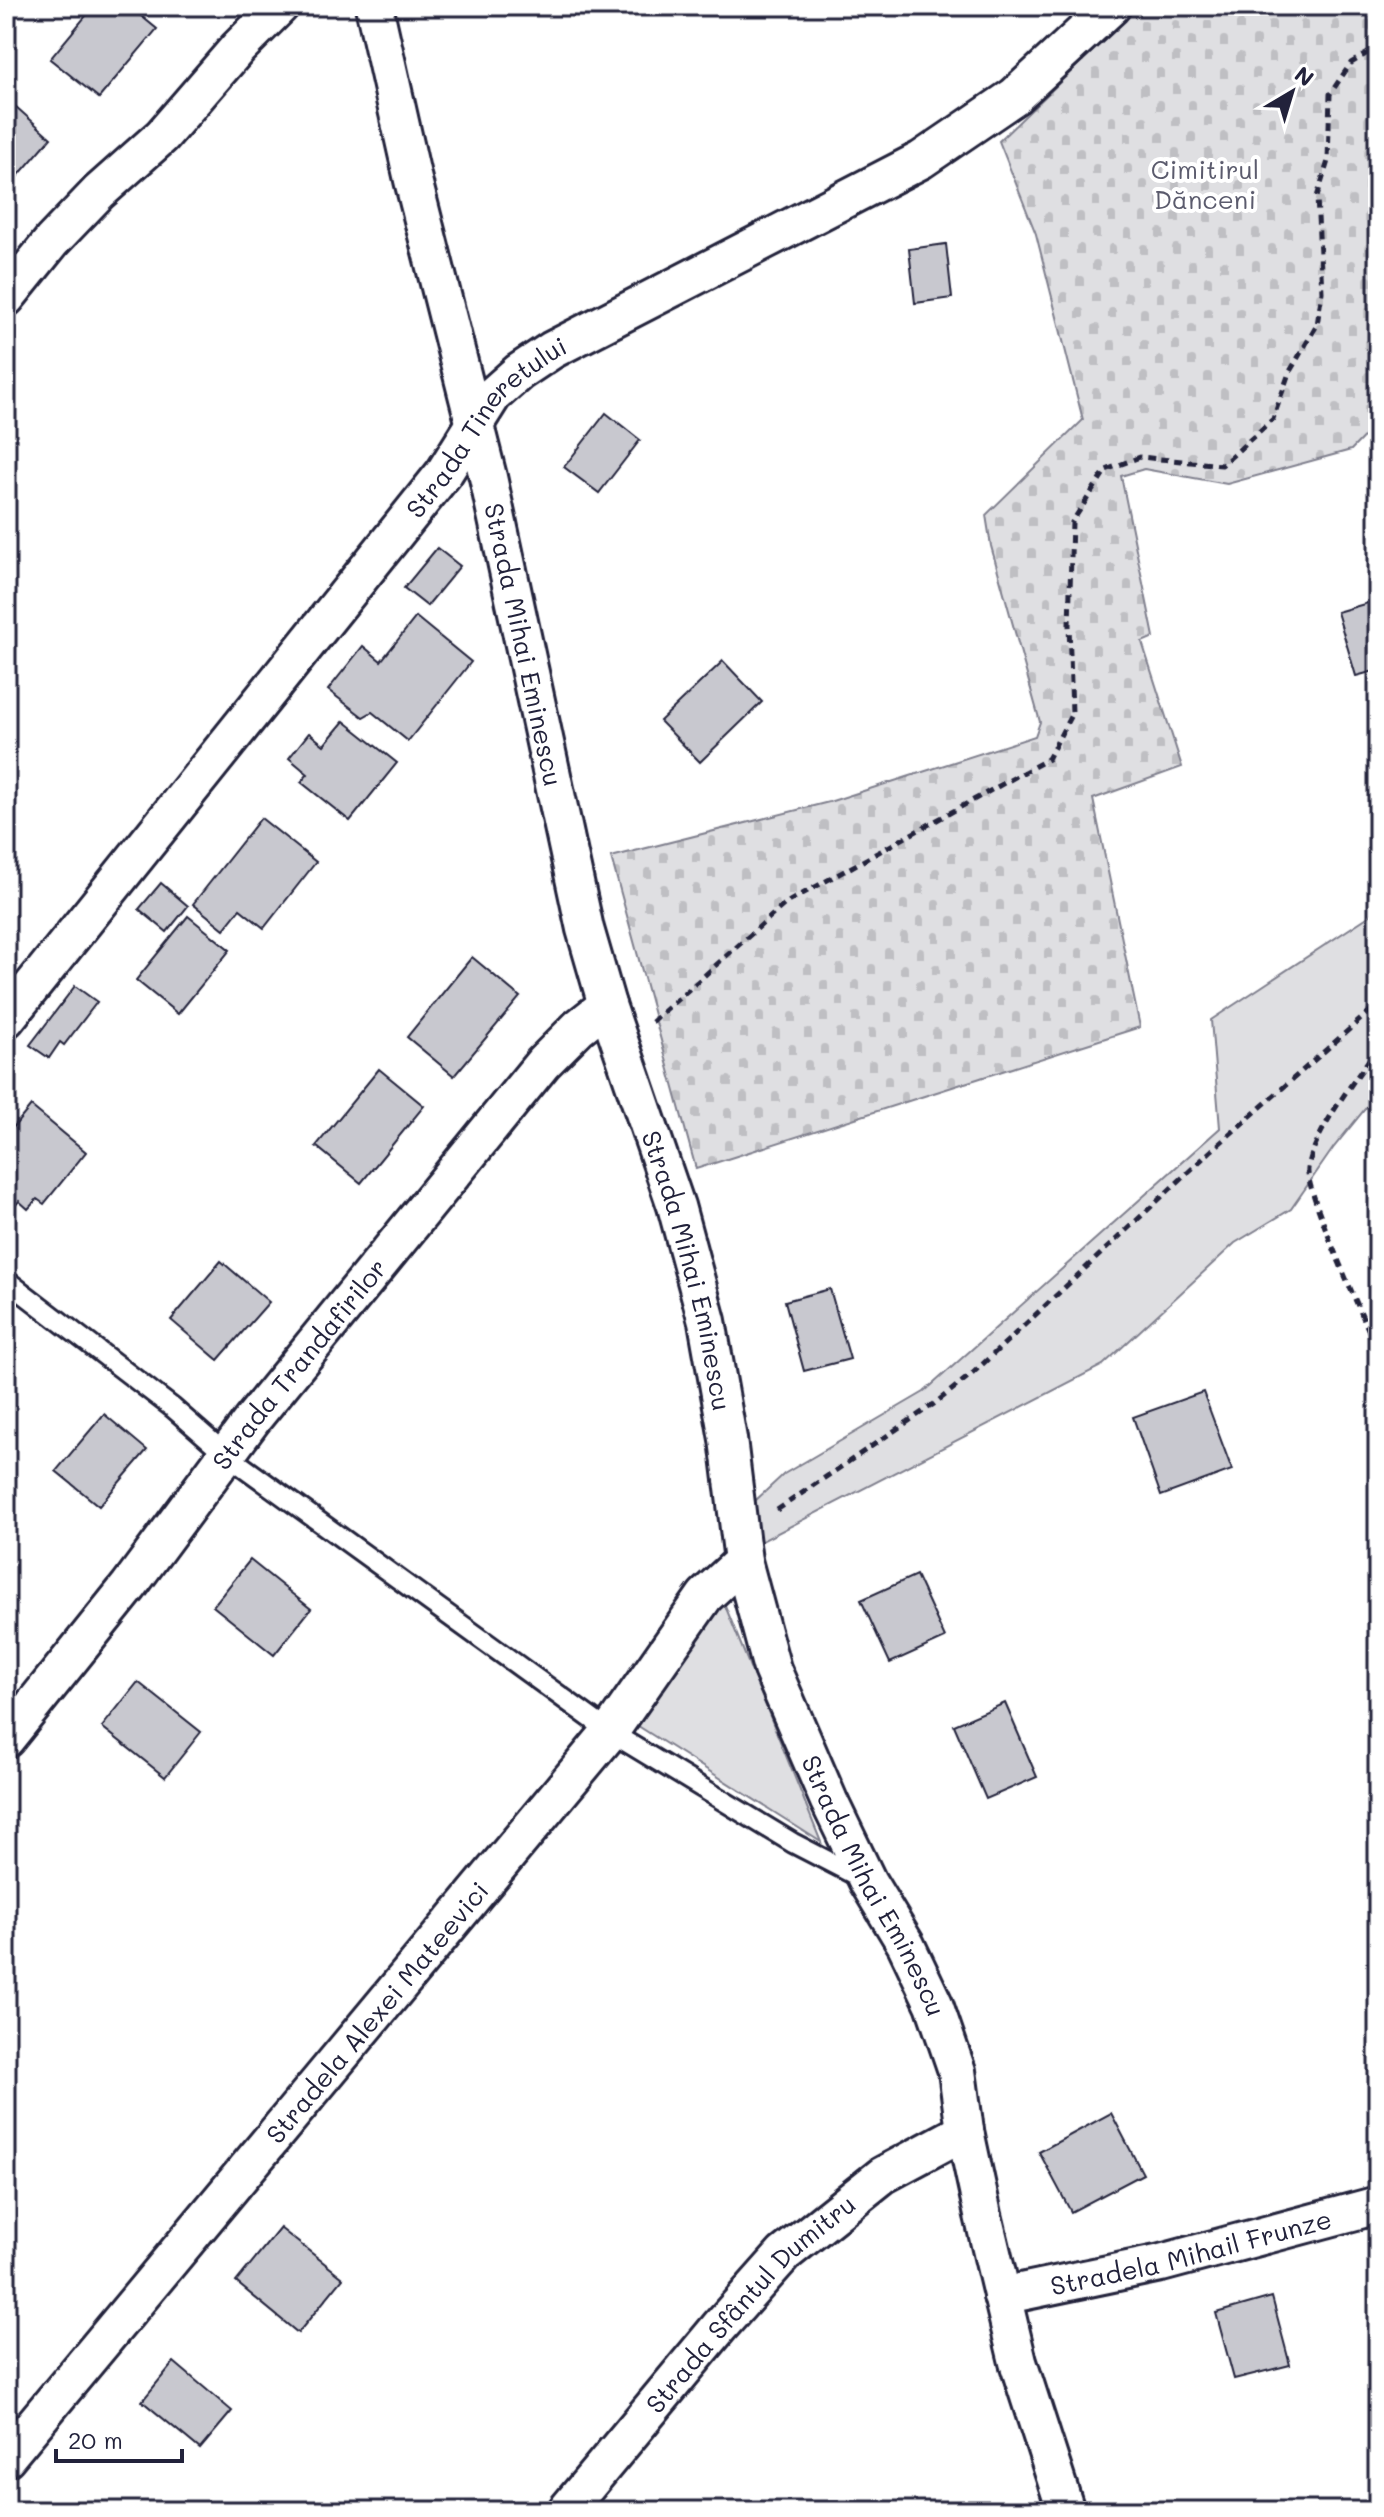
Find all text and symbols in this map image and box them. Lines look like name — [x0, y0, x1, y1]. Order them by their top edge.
north arrow — [1252, 52, 1332, 132]
text: N — [1289, 59, 1320, 92]
park label: Cimitirul Dănceni — [1151, 152, 1259, 216]
street label: Strada Tineretului — [398, 328, 572, 525]
street label: Strada Mihai Eminescu — [477, 500, 571, 789]
street label: Strada Mihai Eminescu — [634, 1126, 740, 1413]
street label: Strada Trandafirilor — [204, 1251, 394, 1476]
street label: Strada Mihai Eminescu — [794, 1750, 954, 2020]
street label: Stradela Alexei Mateevici — [258, 1874, 496, 2150]
street label: Strada Sfântul Dumitru — [638, 2187, 862, 2420]
street label: Stradela Mihail Frunze — [1047, 2201, 1335, 2303]
scale bar — [56, 2413, 182, 2463]
text: 20 m — [68, 2424, 123, 2455]

